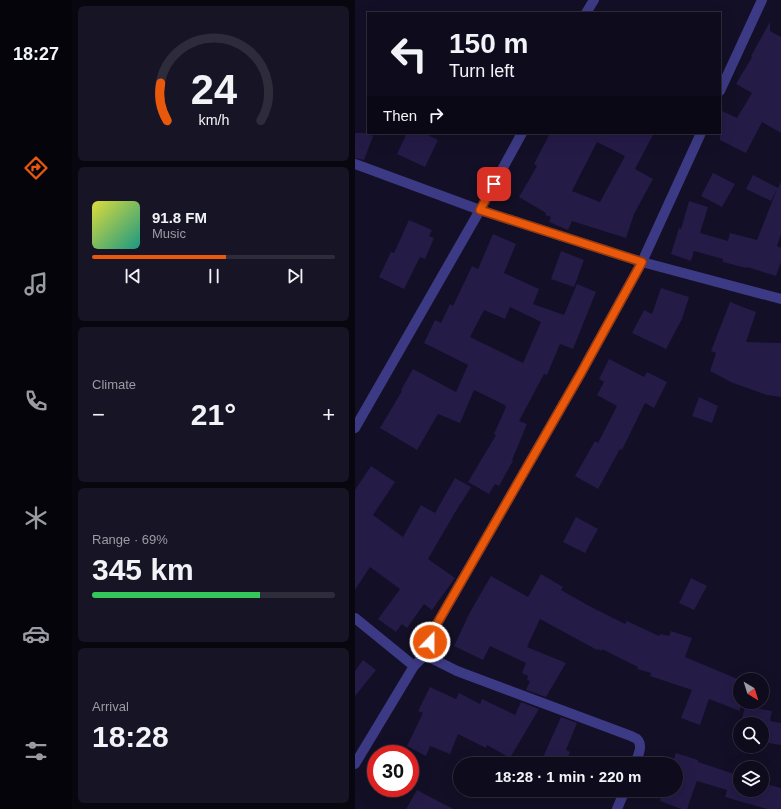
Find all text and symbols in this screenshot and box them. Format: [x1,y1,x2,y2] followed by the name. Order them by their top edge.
[383,28,435,80] icon: left
[449,28,528,59] text: 150 m
[13,44,59,64] text: 18:27
[449,61,514,81] text: Turn left
[190,66,237,113] text: 24
[425,104,447,126] icon: right
[383,107,417,124] text: Then
[198,112,229,128] text: km/h
[22,154,50,182] icon: directions
[477,167,511,201] pin
[483,173,505,195] icon: arrive
[152,209,207,226] text: 91.8 FM
[152,226,186,241] text: Music
[122,265,144,287] icon: previous
[203,265,225,287] icon: pause
[284,265,306,287] icon: next
[22,270,50,298] icon: music
[92,377,136,392] text: Climate
[22,387,50,415] icon: phone
[191,398,236,431] text: 21°
[92,402,105,427] text: −
[322,402,335,427] text: +
[22,504,50,532] icon: climate
[92,532,168,547] text: Range · 69%
[92,553,194,586] text: 345 km
[22,620,50,648] icon: car
[409,621,451,663] position arrow
[733,673,769,709] north arrow
[733,673,769,797] map controls
[92,699,129,714] text: Arrival
[733,717,769,753] button: search
[92,720,169,753] text: 18:28
[22,737,50,765] icon: filters
[367,745,419,797] speed limit sign: 30
[733,761,769,797] button: layers
[495,768,641,785] text: 18:28 · 1 min · 220 m

